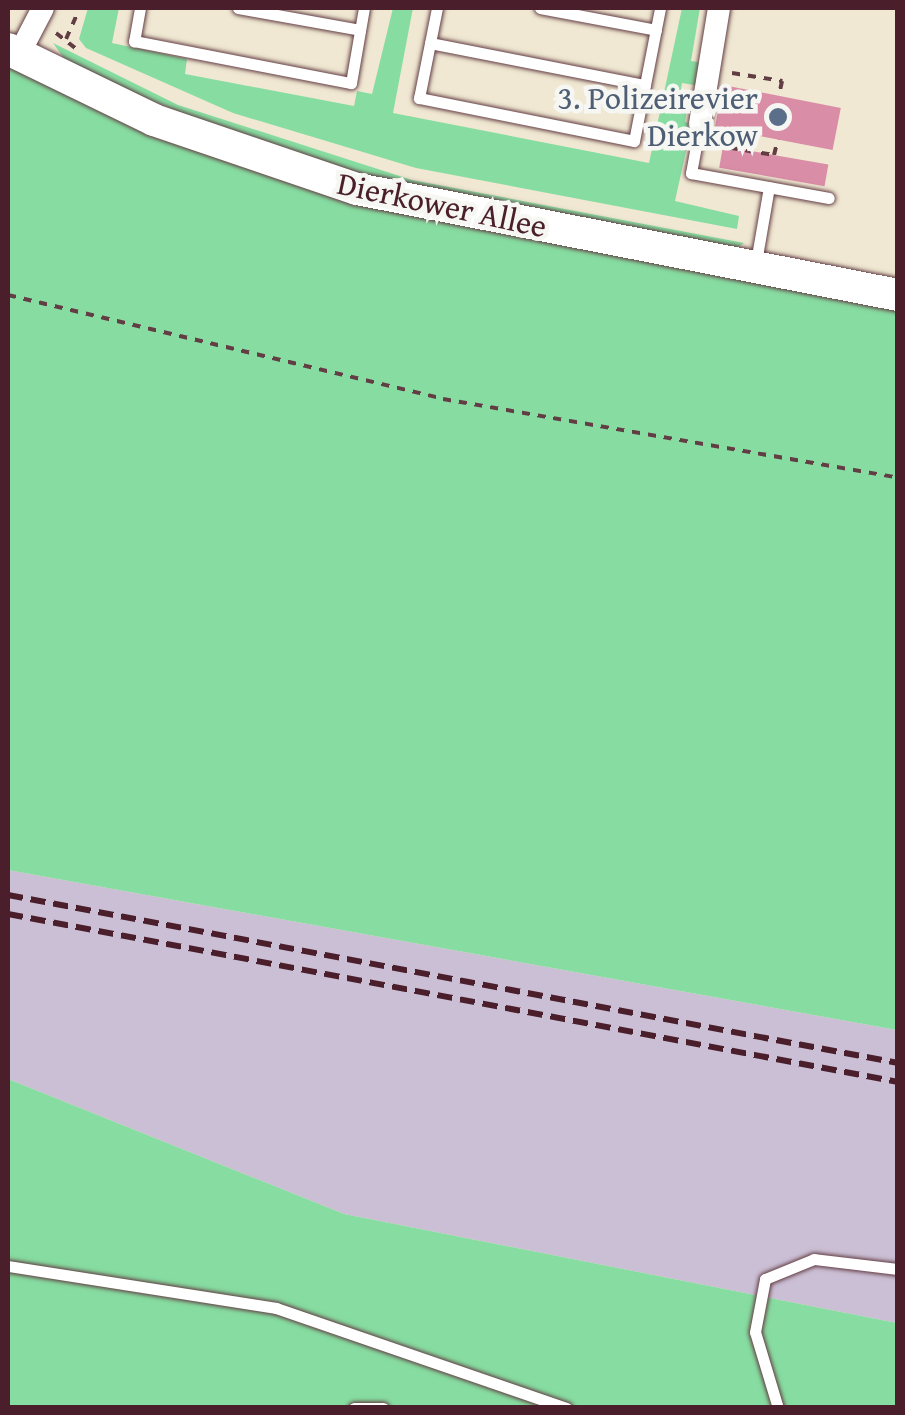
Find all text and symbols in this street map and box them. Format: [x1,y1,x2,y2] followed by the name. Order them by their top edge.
[557,80,758,155] place label: 3. Polizeirevier Dierkow
[767,106,789,128] marker: 3. Polizeirevier Dierkow
[334,164,550,246] street label: Dierkower Allee

